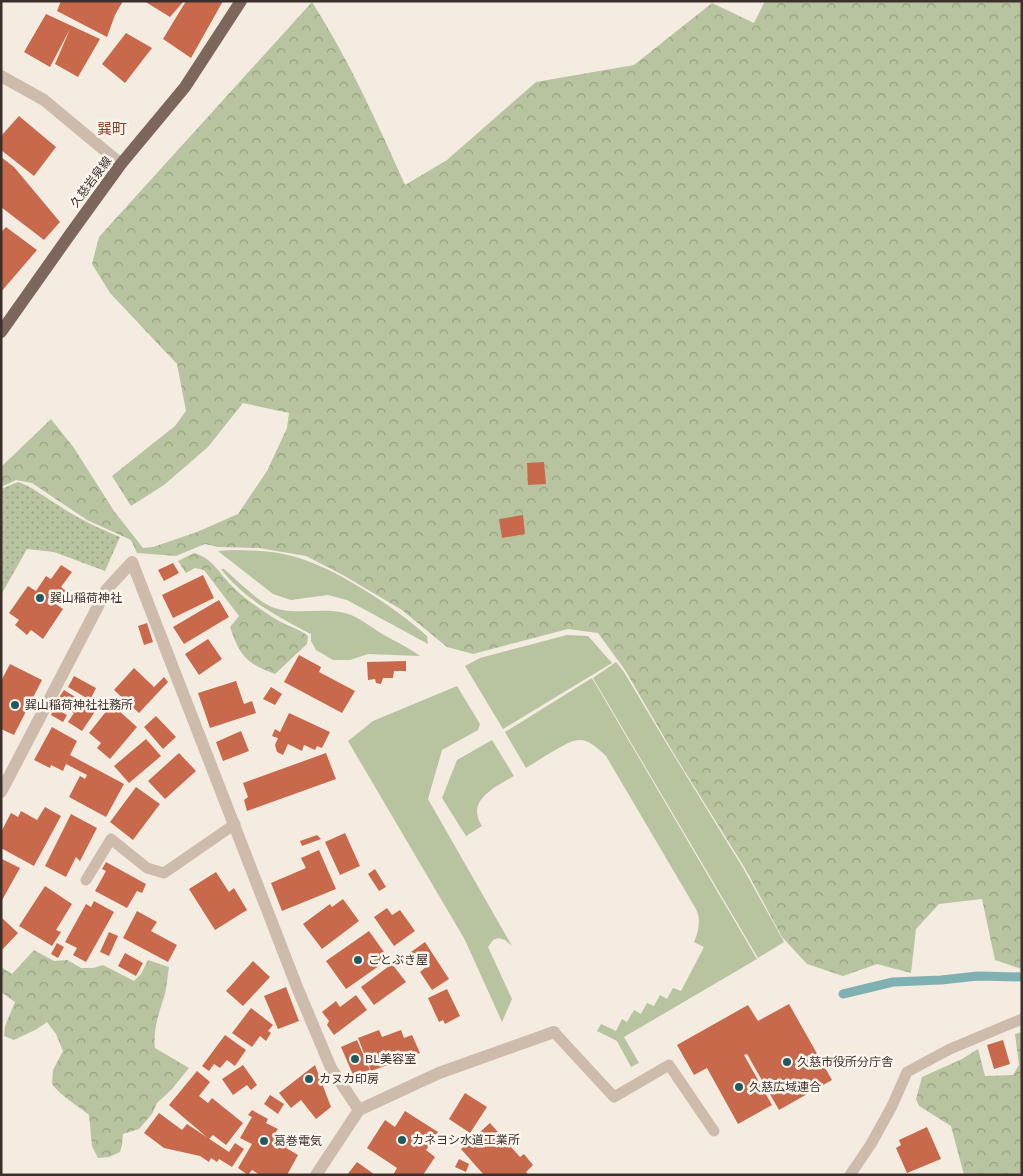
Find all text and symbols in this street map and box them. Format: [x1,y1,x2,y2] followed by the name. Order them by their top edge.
[97,120,127,137] district label: 巽町
[67,154,115,210] street label: 久慈岩泉線
[50,591,122,605] place label: 巽山稲荷神社
[34,592,46,604] marker: 巽山稲荷神社
[25,698,133,712] place label: 巽山稲荷神社社務所
[9,699,21,711] marker: 巽山稲荷神社社務所
[368,953,428,967] place label: ことぶき屋
[352,954,364,966] marker: ことぶき屋
[365,1052,416,1066] place label: BL美容室
[349,1053,361,1065] marker: BL美容室
[797,1055,893,1069] place label: 久慈市役所分庁舎
[781,1056,793,1068] marker: 久慈市役所分庁舎
[319,1072,379,1086] place label: カヌカ印房
[303,1073,315,1085] marker: カヌカ印房
[749,1080,821,1094] place label: 久慈広域連合
[733,1081,745,1093] marker: 久慈広域連合
[412,1133,520,1147] place label: カネヨシ水道工業所
[274,1134,322,1148] place label: 葛巻電気
[396,1134,408,1146] marker: カネヨシ水道工業所
[258,1135,270,1147] marker: 葛巻電気

